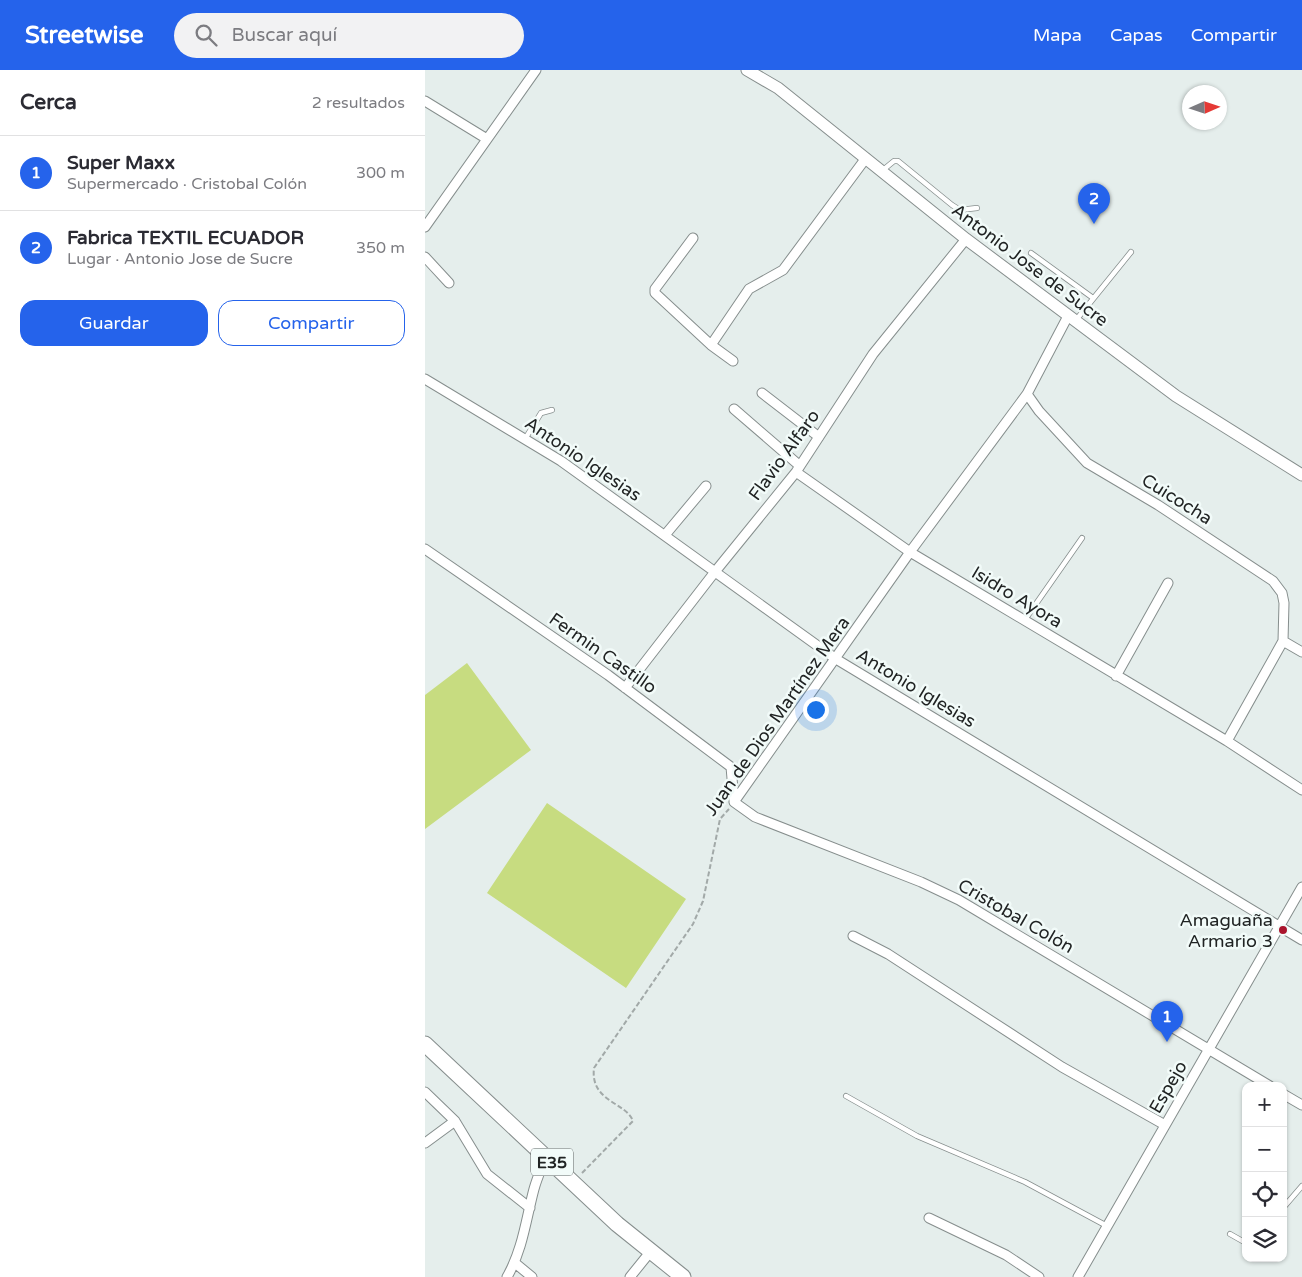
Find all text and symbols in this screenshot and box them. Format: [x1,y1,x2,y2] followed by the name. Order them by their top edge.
[174,13,524,58] search box
[25,21,144,50] text: Streetwise
[192,21,220,49] icon: search
[232,24,337,46] text: Buscar aquí
[1033,24,1082,46] text: Mapa
[1110,24,1163,46] text: Capas
[1191,24,1277,46] text: Compartir
[1182,85,1227,130] north arrow
[20,90,77,115] text: Cerca
[312,93,405,113] text: 2 resultados
[67,152,175,174] text: Super Maxx
[31,163,41,183] text: 1
[356,163,405,183] text: 300 m
[67,174,307,194] text: Supermercado · Cristobal Colón
[1078,183,1110,224] pin: 2
[947,199,1113,331] street label: Antonio Jose de Sucre
[67,227,304,249] text: Fabrica TEXTIL ECUADOR
[31,238,41,258] text: 2
[356,238,405,258] text: 350 m
[67,249,293,269] text: Lugar · Antonio Jose de Sucre
[20,300,208,346] button: Guardar
[218,300,405,346] button: Compartir
[744,405,824,505] street label: Flavio Alfaro
[521,412,645,506] street label: Antonio Iglesias
[1138,469,1216,529] street label: Cuicocha
[968,561,1066,633] street label: Isidro Ayora
[545,608,661,698] street label: Fermin Castillo
[700,612,854,820] street label: Juan de Dios Martínez Mera
[852,644,980,732] street label: Antonio Iglesias
[803,697,829,723] your location
[954,874,1078,958] street label: Cristobal Colón
[1180,909,1273,952] place label: Amaguaña Armario 3
[1277,924,1289,936] marker: Amaguaña Armario 3
[1151,1001,1183,1042] pin: 1
[1144,1057,1192,1117] street label: Espejo
[1242,1082,1287,1262] map controls
[1242,1082,1287,1127] button: +
[1242,1127,1287,1172] button: −
[531,1148,573,1176] road number: E35
[1242,1172,1287,1217] button: locate
[1242,1217,1287,1262] button: layers

